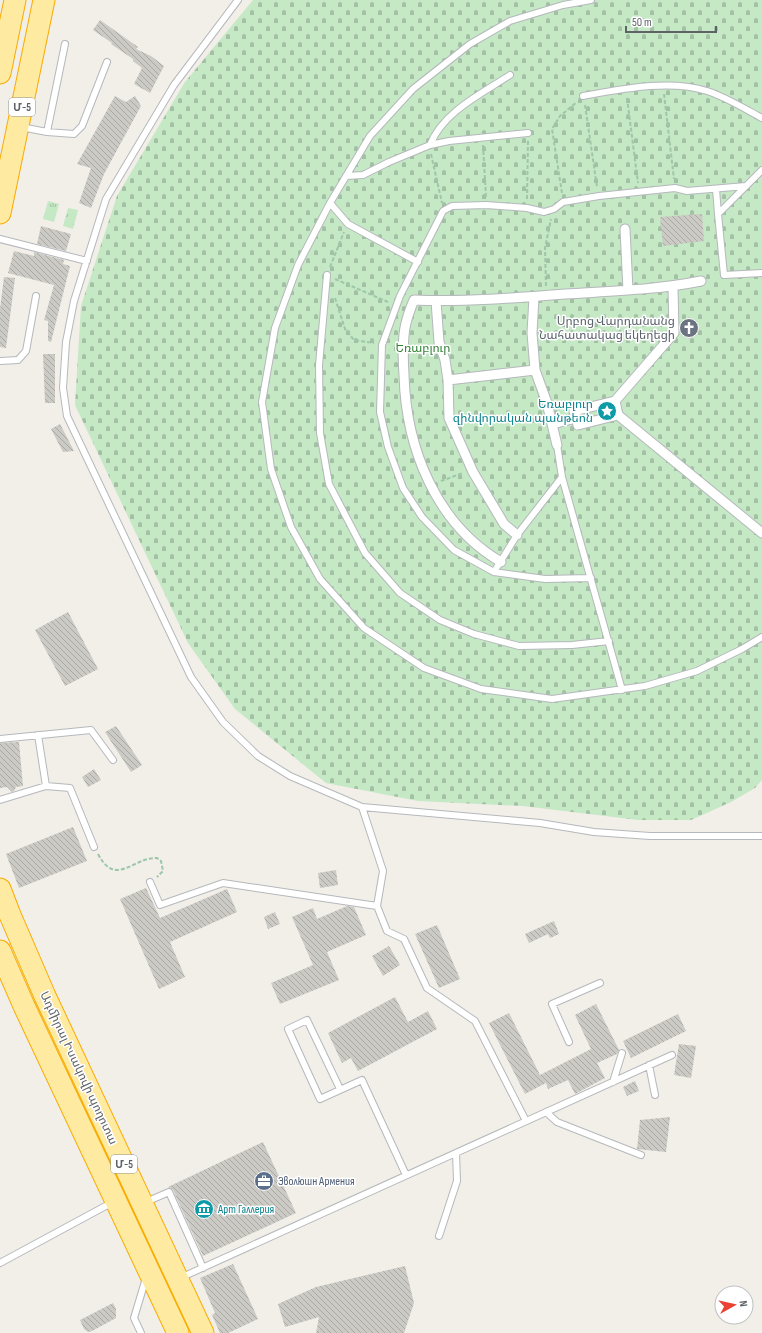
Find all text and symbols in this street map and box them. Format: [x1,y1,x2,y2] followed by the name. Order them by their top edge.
[626,8,716,34] scale bar
[632,15,652,30] text: 50 m
[9,98,35,116] road number: Մ-5
[539,314,675,343] place label: Սրբոց Վարդանանց Նահատակաց եկեղեցի
[678,317,700,339] church icon: Սրբոց Վարդանանց Նահատակաց եկեղեցի
[396,341,450,356] park label: Եռաբլուր
[453,397,593,426] place label: Եռաբլուր զինվորական պանթեոն
[596,400,618,422] place icon: Եռաբլուր զինվորական պանթեոն
[36,989,121,1147] street label: Ադմիրալ Իսակովի պողոտա
[111,1155,137,1173] road number: Մ-5
[253,1170,275,1192] office icon: Эволюшн Армения
[278,1174,355,1189] place label: Эволюшн Армения
[193,1198,215,1220] museum icon: Арт Галлерия
[217,1202,275,1217] place label: Арт Галлерия
[714,1285,754,1325] north arrow
[737,1300,750,1308] text: N

